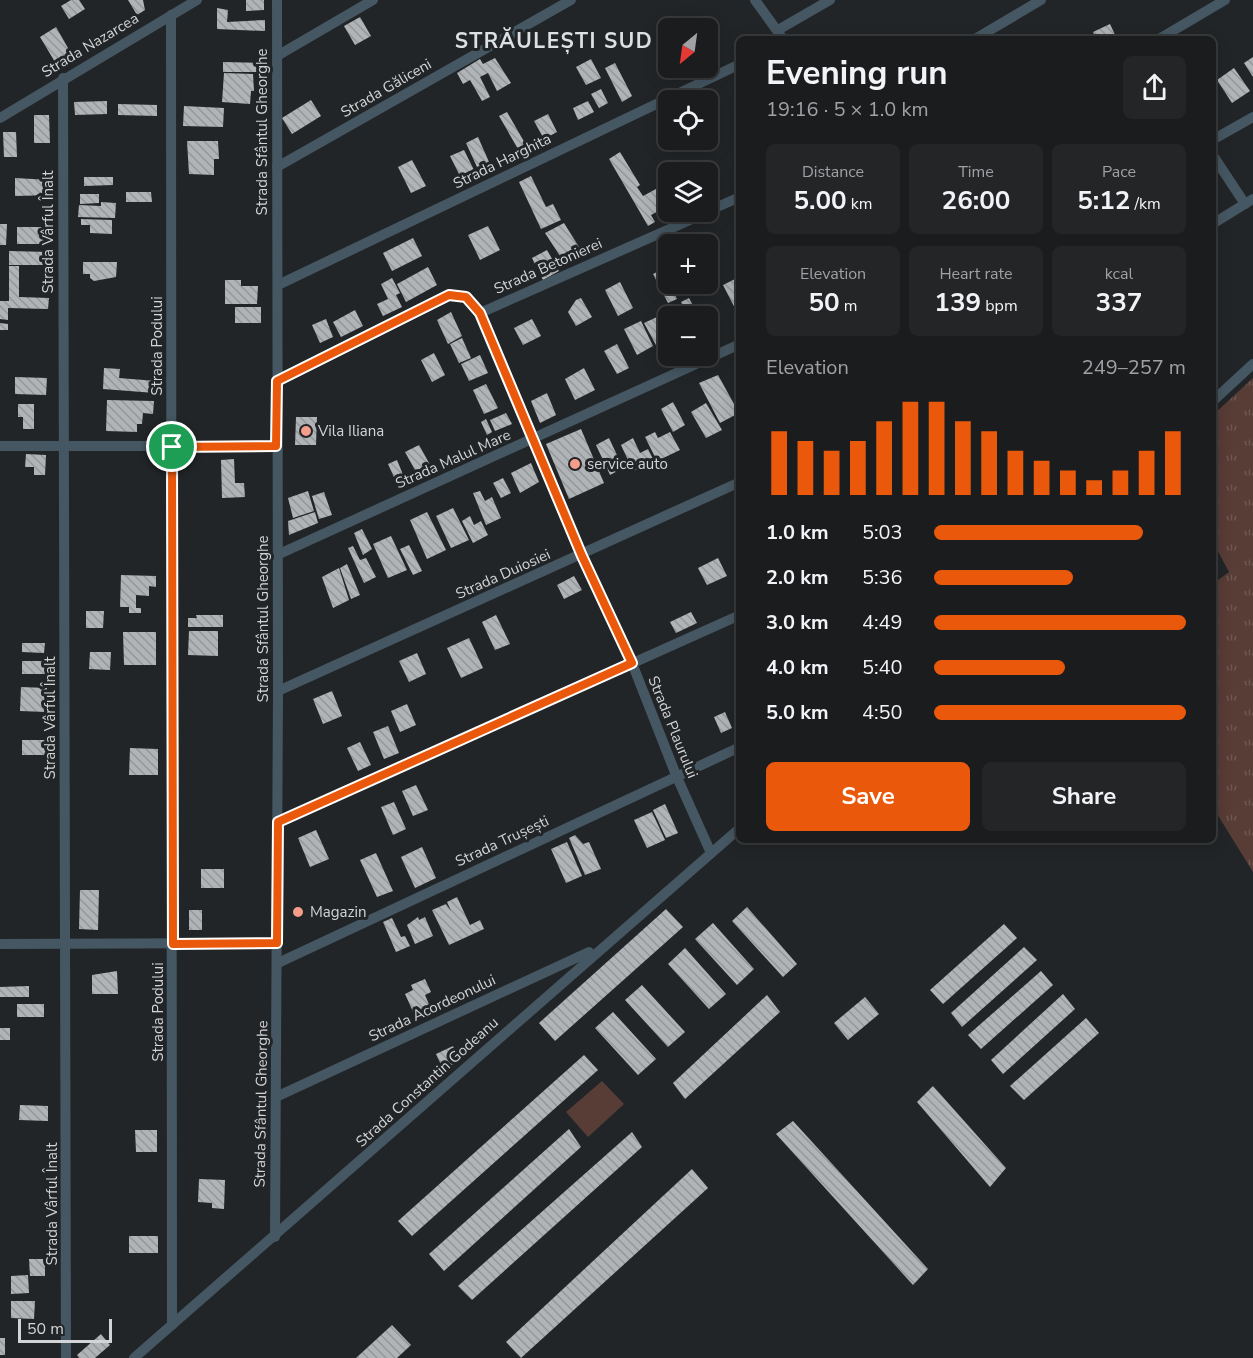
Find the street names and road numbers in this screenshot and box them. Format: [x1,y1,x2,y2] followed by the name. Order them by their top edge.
[38,8,142,82] street label: Strada Nazarcea
[252,48,272,216] street label: Strada Sfântul Gheorghe
[337,54,435,122] street label: Strada Găliceni
[450,129,554,193] street label: Strada Harghita
[38,170,58,294] street label: Strada Vârful Înalt
[491,233,605,299] street label: Strada Betonierei
[147,296,167,396] street label: Strada Podului
[392,425,514,493] street label: Strada Malul Mare
[253,535,273,703] street label: Strada Sfântul Gheorghe
[452,544,554,604] street label: Strada Duiosiei
[40,656,60,780] street label: Strada Vârful Înalt
[643,673,703,781] street label: Strada Plaurului
[452,811,552,871] street label: Strada Trușești
[148,962,168,1062] street label: Strada Podului
[365,970,499,1046] street label: Strada Acordeonului
[351,1013,503,1151] street label: Strada Constantin Godeanu
[250,1020,272,1188] street label: Strada Sfântul Gheorghe
[42,1142,62,1266] street label: Strada Vârful Înalt

